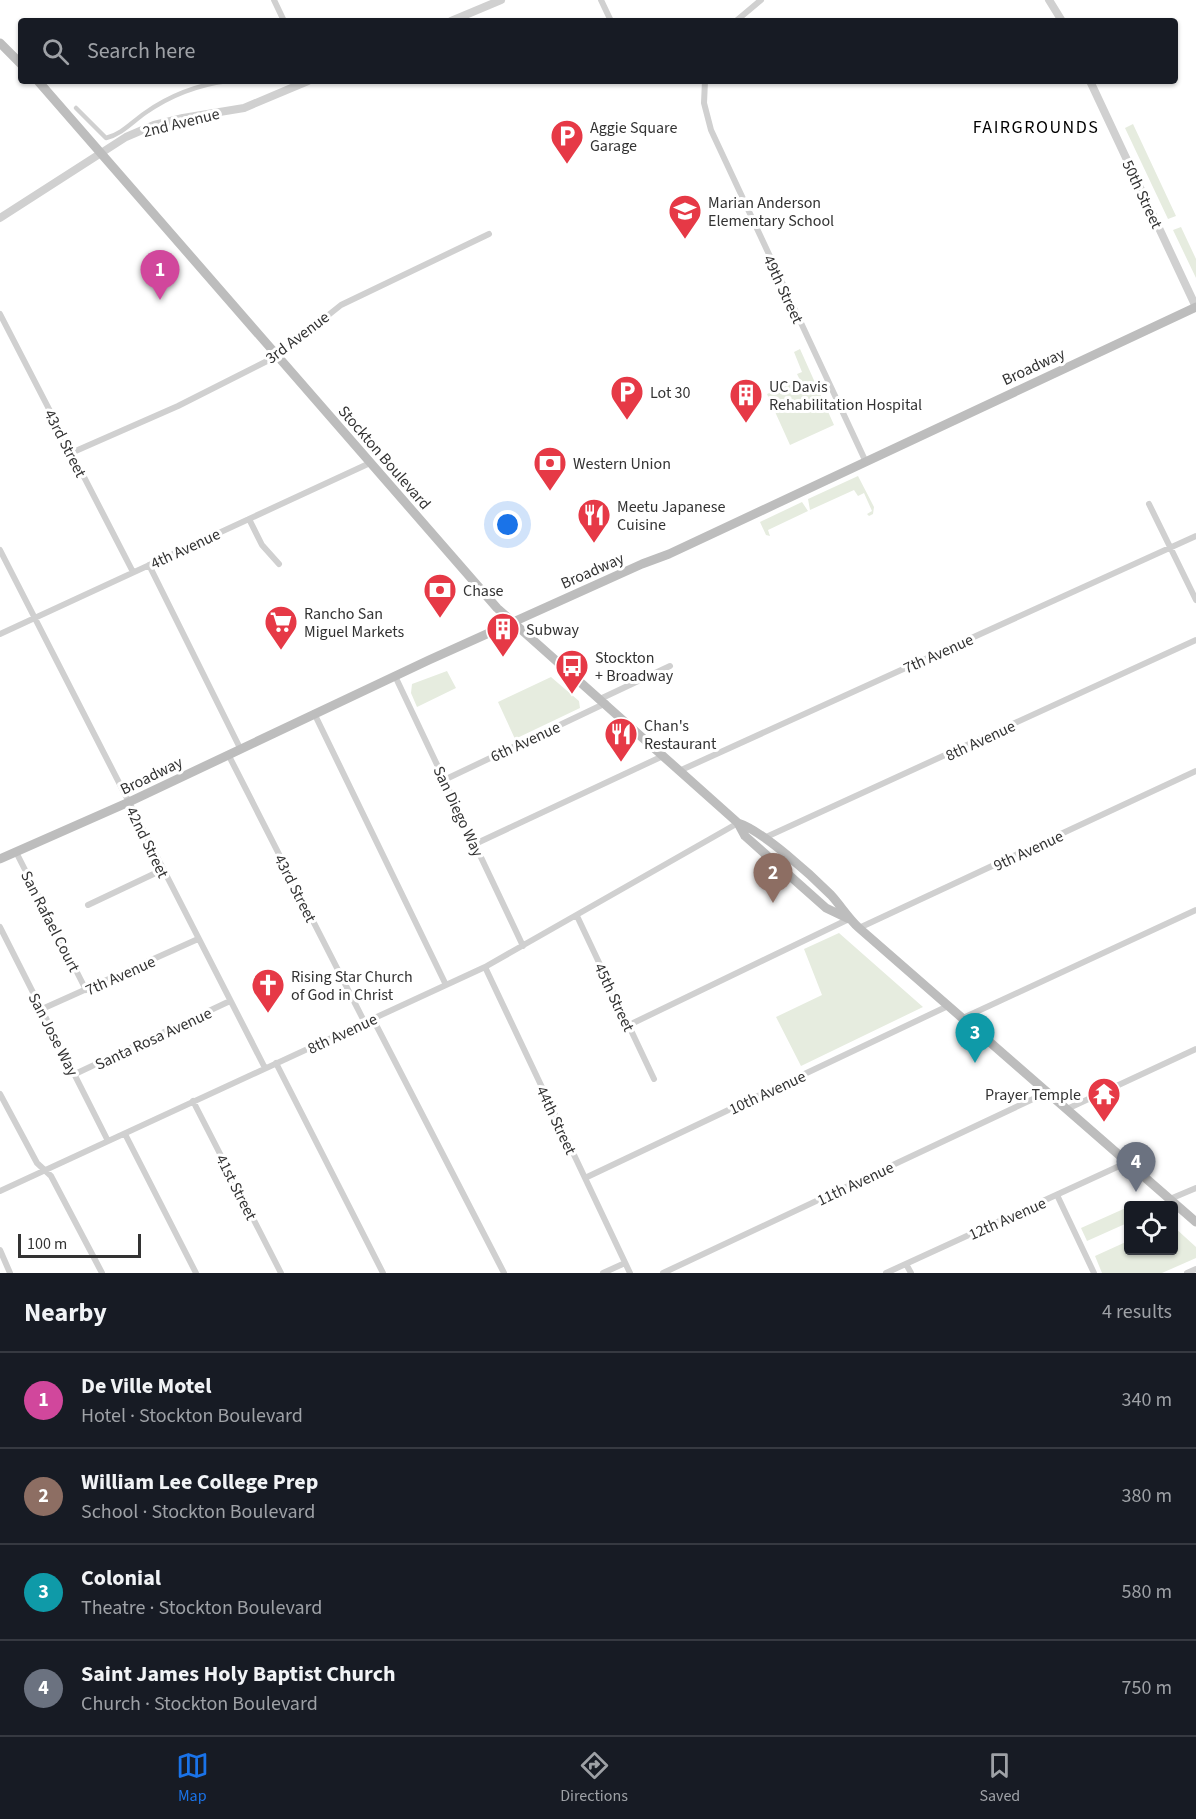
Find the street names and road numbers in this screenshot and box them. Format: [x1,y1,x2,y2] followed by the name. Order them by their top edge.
[141,103,222,143] street label: 2nd Avenue
[1117,157,1168,233] street label: 50th Street
[758,252,809,328] street label: 49th Street
[261,306,334,369] street label: 3rd Avenue
[998,343,1069,391] street label: Broadway
[333,401,436,514] street label: Stockton Boulevard
[39,406,92,482] street label: 43rd Street
[147,523,224,575] street label: 4th Avenue
[557,547,628,595] street label: Broadway
[900,629,977,679] street label: 7th Avenue
[942,715,1019,767] street label: 8th Avenue
[487,716,564,768] street label: 6th Avenue
[116,751,187,800] street label: Broadway
[427,763,489,861] street label: San Diego Way
[120,803,174,882] street label: 42nd Street
[990,825,1067,877] street label: 9th Avenue
[269,851,322,927] street label: 43rd Street
[15,867,85,976] street label: San Rafael Court
[82,951,159,1001] street label: 7th Avenue
[589,960,640,1036] street label: 45th Street
[23,989,84,1080] street label: San Jose Way
[91,1002,215,1076] street label: Santa Rosa Avenue
[304,1008,381,1060] street label: 8th Avenue
[725,1065,810,1120] street label: 10th Avenue
[531,1083,582,1159] street label: 44th Street
[210,1151,262,1225] street label: 41st Street
[813,1156,898,1211] street label: 11th Avenue
[965,1192,1050,1246] street label: 12th Avenue

